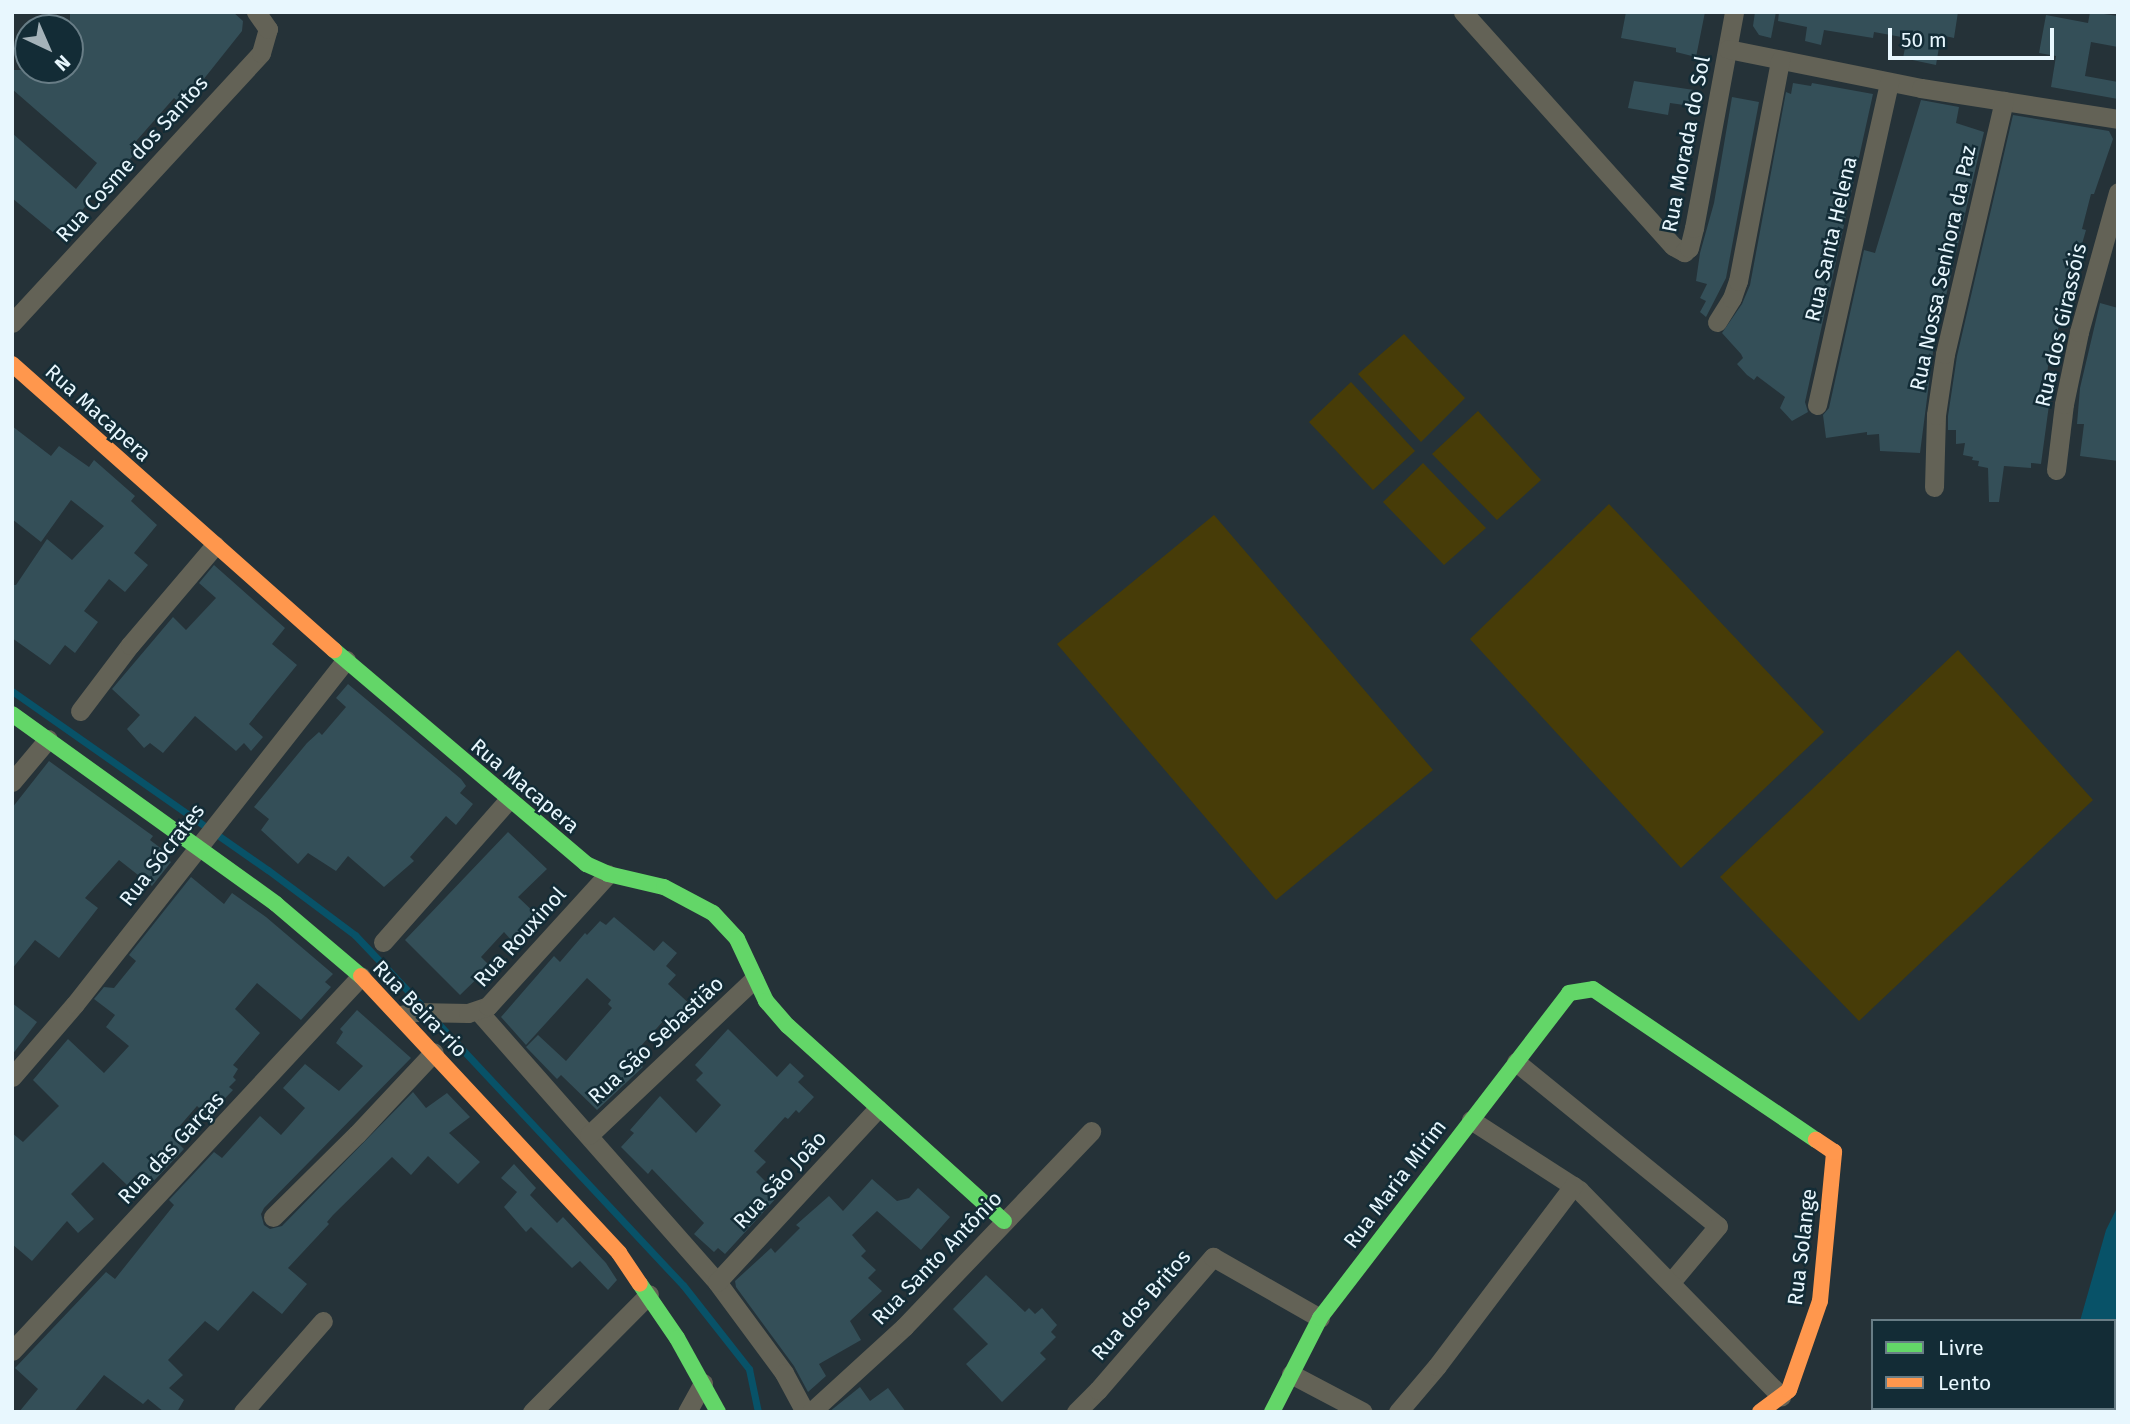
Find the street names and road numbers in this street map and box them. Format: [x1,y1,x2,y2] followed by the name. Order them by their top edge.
[1657,54,1715,234] street label: Rua Morada do Sol
[51,71,213,247] street label: Rua Cosme dos Santos
[1905,143,1981,393] street label: Rua Nossa Senhora da Paz
[1800,154,1862,324] street label: Rua Santa Helena
[2030,241,2092,409] street label: Rua dos Girassóis
[40,359,156,467] street label: Rua Macapera
[466,733,584,839] street label: Rua Macapera
[114,799,210,911] street label: Rua Sócrates
[469,882,571,992] street label: Rua Rouxinol
[367,955,473,1063] street label: Rua Beira-rio
[583,971,729,1109] street label: Rua São Sebastião
[113,1087,229,1209] street label: Rua das Garças
[1338,1115,1452,1253] street label: Rua Maria Mirim
[728,1126,832,1234] street label: Rua São João
[867,1186,1007,1330] street label: Rua Santo Antônio
[1782,1187,1822,1307] street label: Rua Solange
[1086,1245,1196,1365] street label: Rua dos Britos

